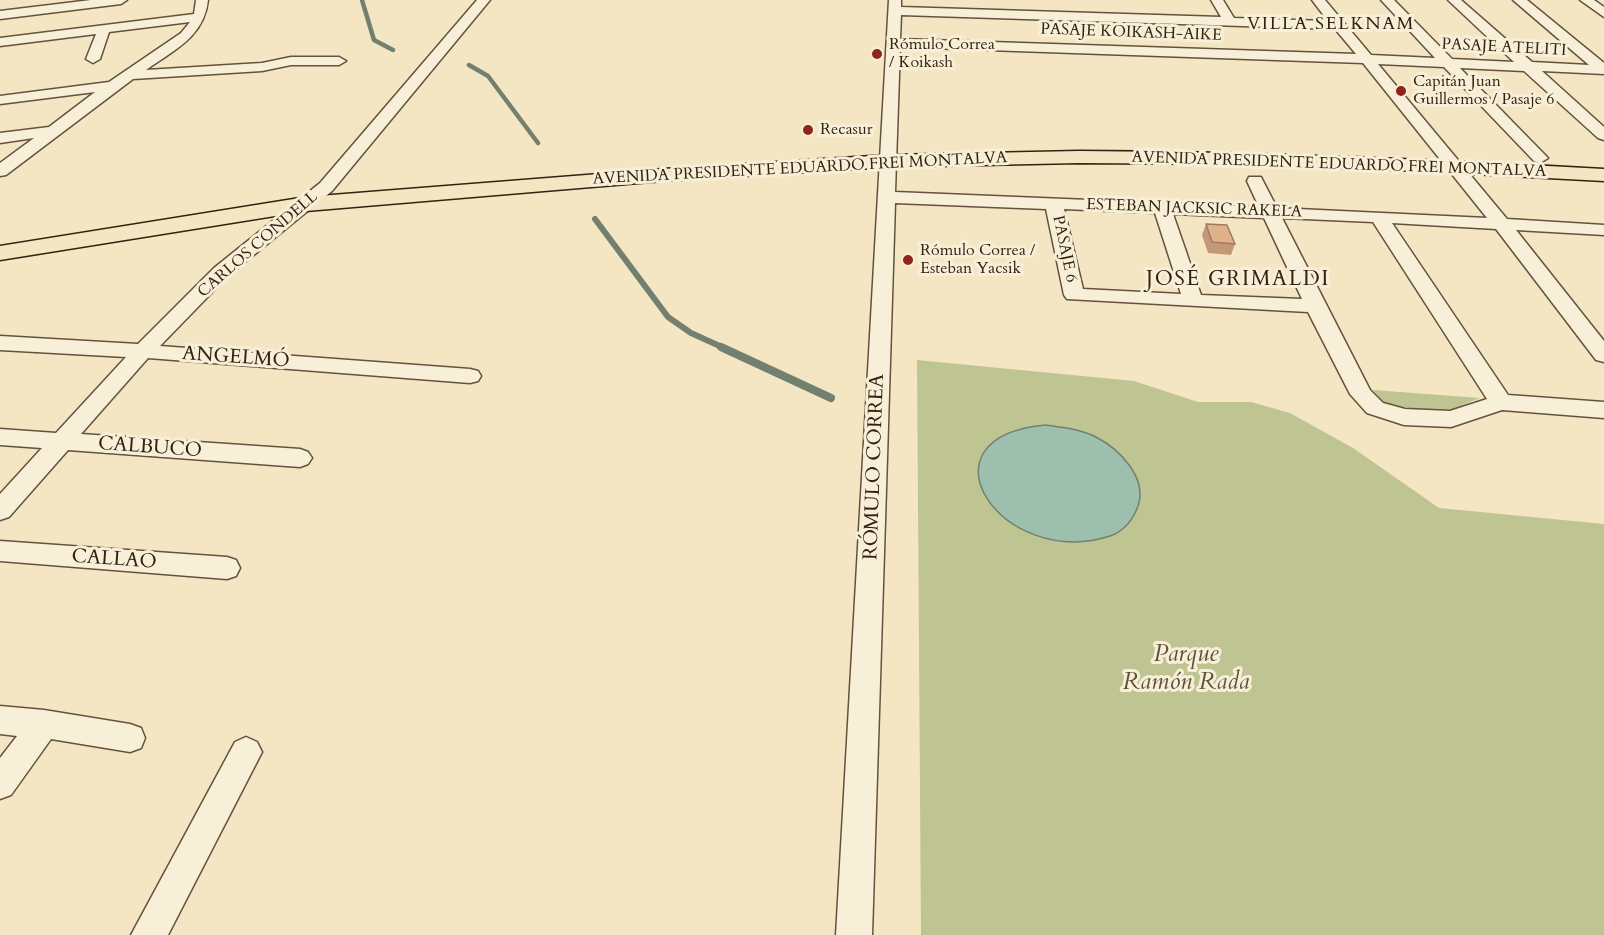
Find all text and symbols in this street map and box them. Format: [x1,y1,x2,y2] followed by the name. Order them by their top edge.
[1247,14,1415,36] district label: VILLA SELKNAM
[1040,20,1222,46] street label: PASAJE KOIKASH-AIKE
[889,35,995,73] place label: Rómulo Correa / Koikash
[1441,35,1567,61] street label: PASAJE ATELITI
[870,47,884,61] marker: Rómulo Correa / Koikash
[1413,72,1554,110] place label: Capitán Juan Guillermos / Pasaje 6
[1394,84,1408,98] marker: Capitán Juan Guillermos / Pasaje 6
[820,120,873,140] place label: Recasur
[801,123,815,137] marker: Recasur
[1131,148,1547,182] street label: AVENIDA PRESIDENTE EDUARDO FREI MONTALVA
[592,149,1008,189] street label: AVENIDA PRESIDENTE EDUARDO FREI MONTALVA
[194,188,322,302] street label: CARLOS CONDELL
[1086,196,1302,222] street label: ESTEBAN JACKSIC RAKELA
[1048,214,1080,284] street label: PASAJE 6
[920,241,1035,279] place label: Rómulo Correa / Esteban Yacsik
[901,253,915,267] marker: Rómulo Correa / Esteban Yacsik
[1146,267,1330,293] district label: JOSÉ GRIMALDI
[181,342,289,374] street label: ANGELMÓ
[860,374,890,560] street label: RÓMULO CORREA
[97,432,203,464] street label: CALBUCO
[71,545,157,575] street label: CALLAO
[1123,641,1249,697] park label: Parque Ramón Rada

